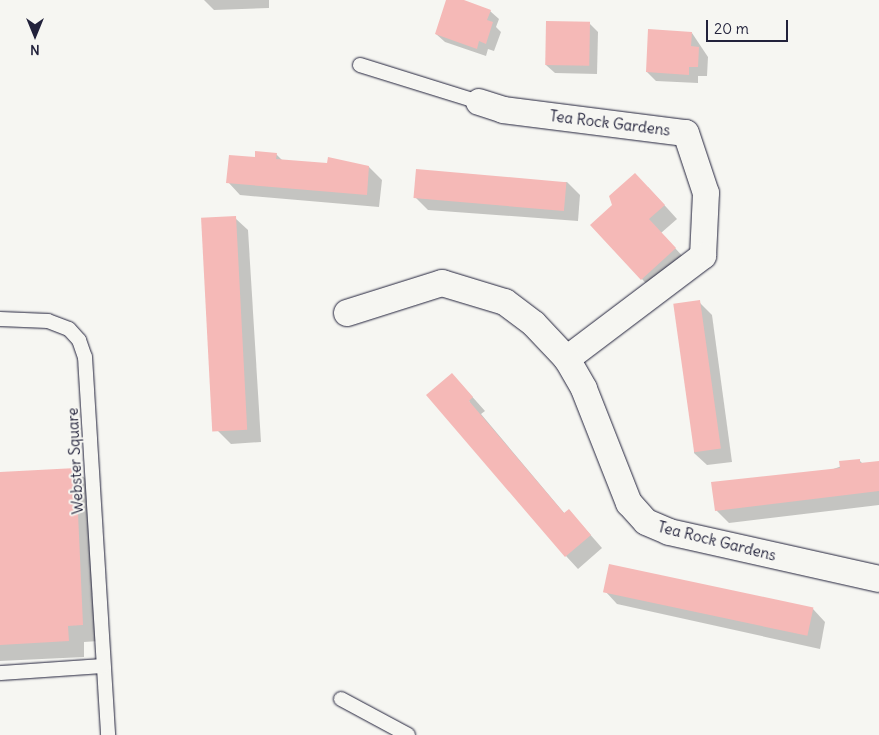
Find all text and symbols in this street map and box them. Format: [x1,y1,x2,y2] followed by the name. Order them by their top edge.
[10,10,60,60] north arrow
[709,10,792,42] scale bar
[714,19,749,38] text: 20 m
[30,41,40,59] text: N
[549,107,671,139] street label: Tea Rock Gardens
[63,407,87,515] street label: Webster Square
[656,518,778,564] street label: Tea Rock Gardens

